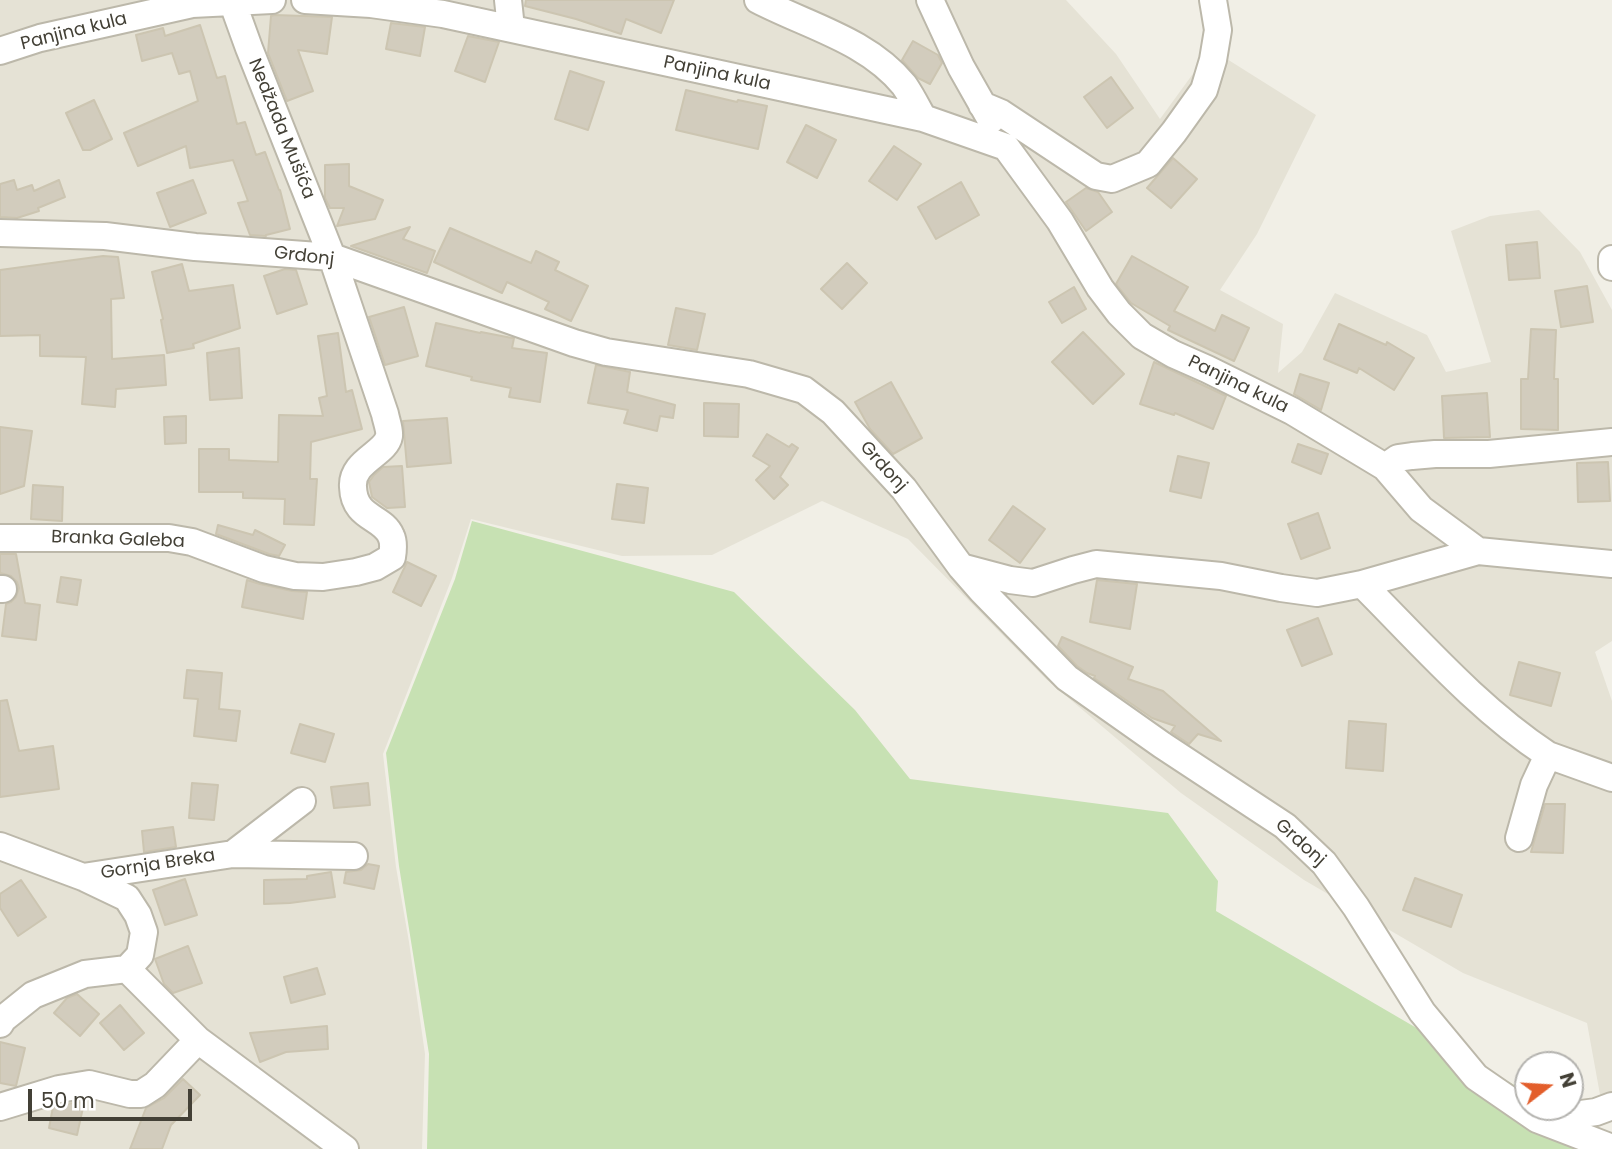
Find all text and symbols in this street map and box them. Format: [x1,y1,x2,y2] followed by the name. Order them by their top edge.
[19,8,129,56] street label: Panjina kula
[662,52,772,96] street label: Panjina kula
[243,56,319,202] street label: Nedžada Mušića
[273,243,335,271] street label: Grdonj
[1184,351,1292,419] street label: Panjina kula
[855,437,911,497] street label: Grdonj
[51,527,185,553] street label: Branka Galeba
[1270,815,1330,871] street label: Grdonj
[99,845,217,885] street label: Gornja Breka
[1514,1051,1584,1121] north arrow
[1553,1070,1583,1091] text: N
[32,1076,196,1120] scale bar
[41,1086,95,1115] text: 50 m

